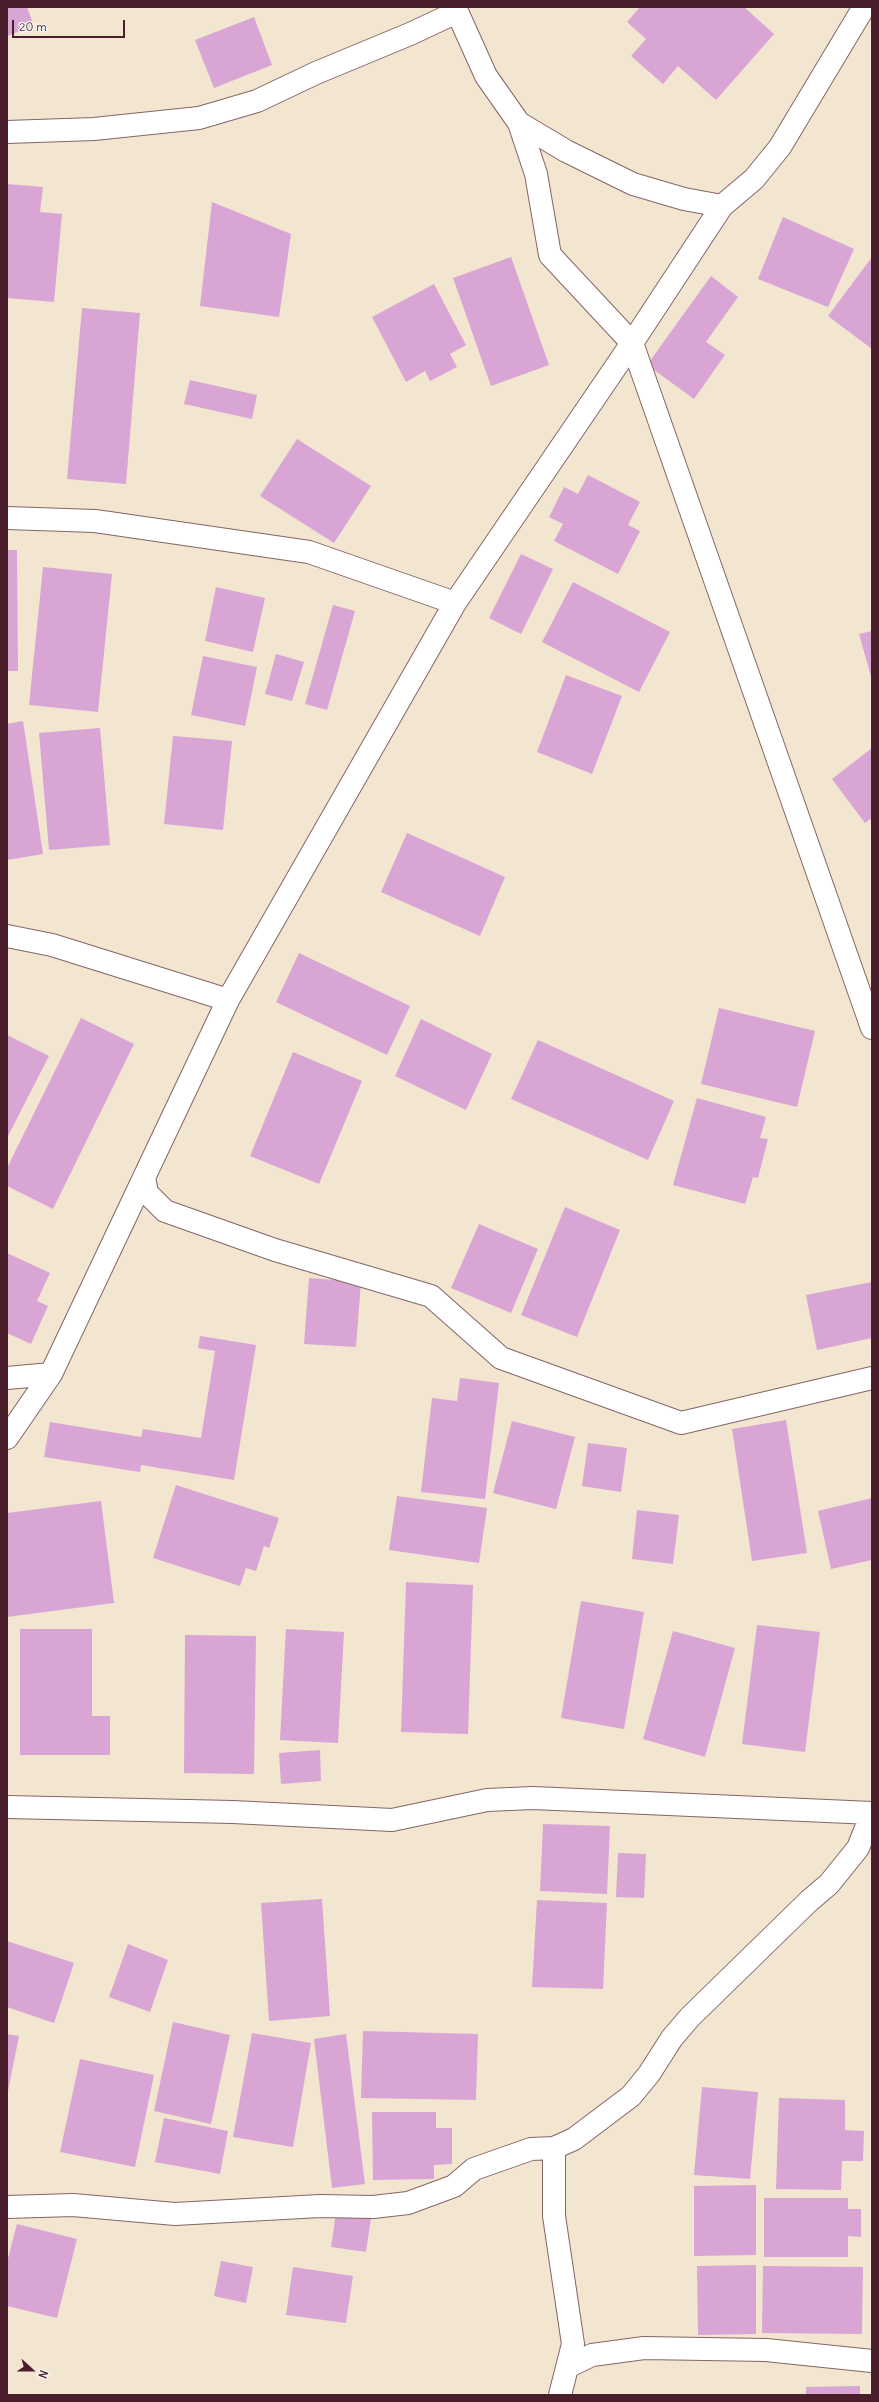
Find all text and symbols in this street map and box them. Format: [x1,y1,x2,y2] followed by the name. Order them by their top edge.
[14,12,127,38] scale bar
[19,19,47,34] text: 20 m
[12,2350,52,2390] north arrow
[35,2368,51,2380] text: N

